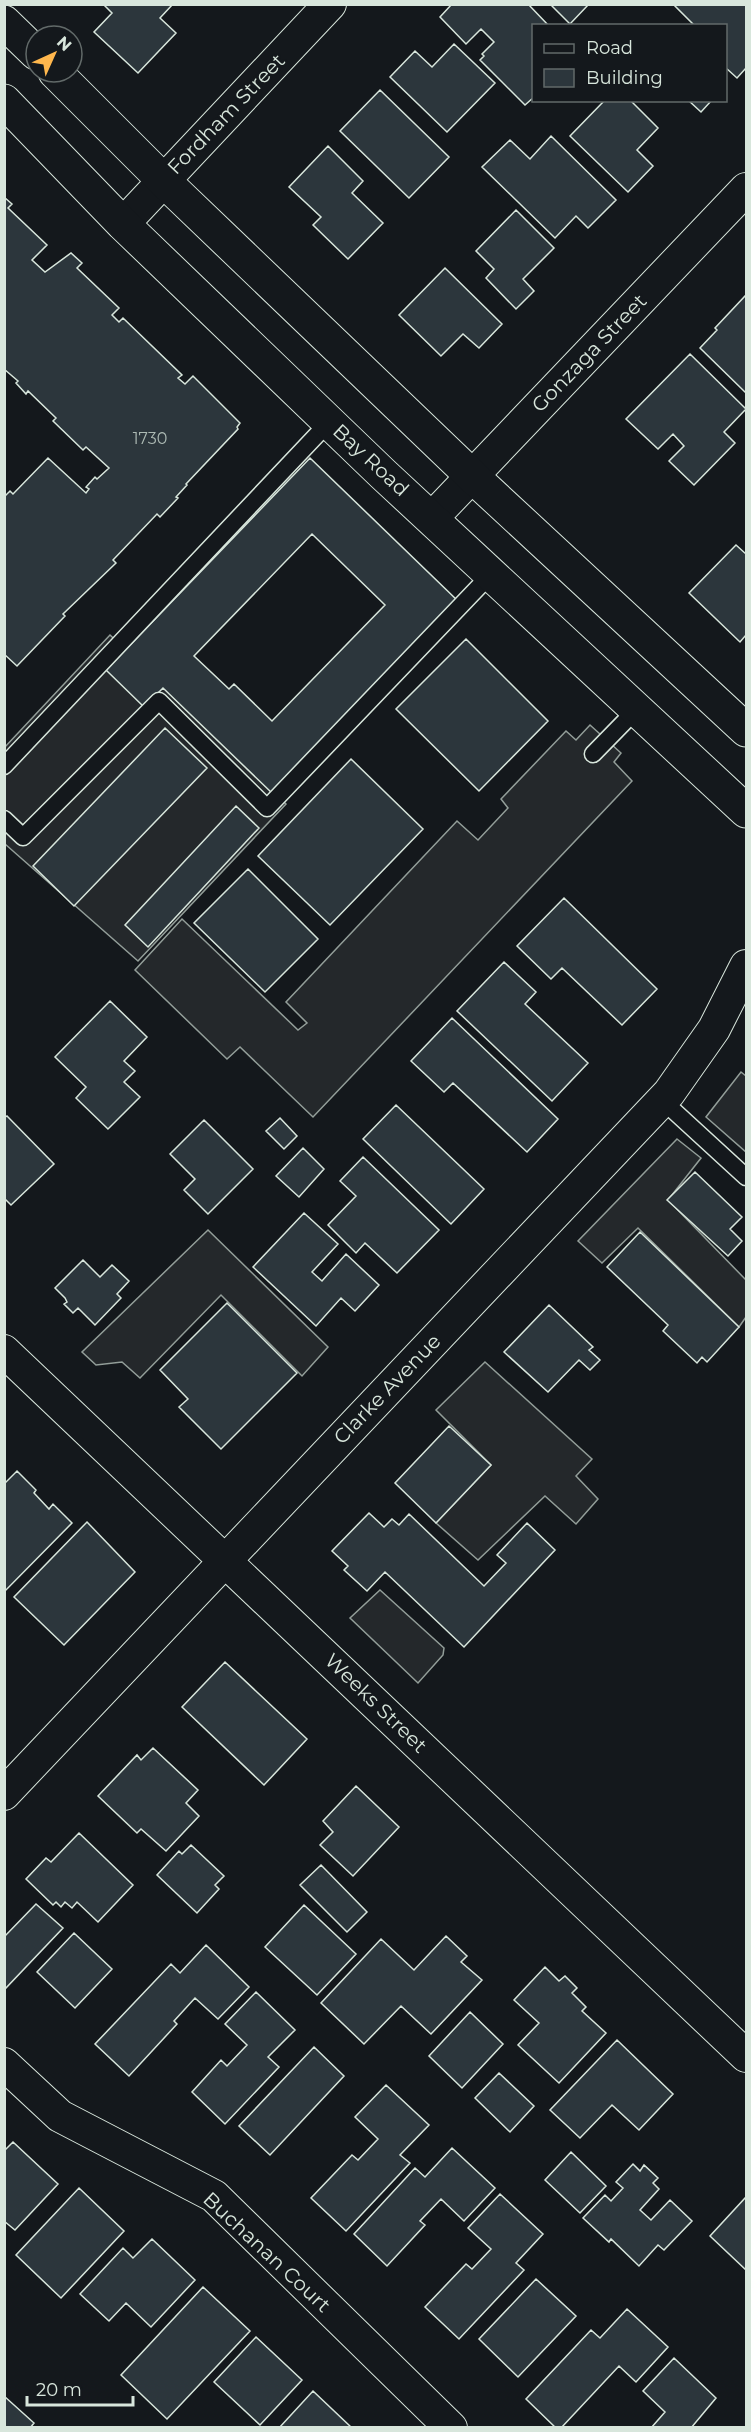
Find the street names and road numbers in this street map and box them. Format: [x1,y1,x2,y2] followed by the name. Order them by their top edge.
[162,49,290,179] street label: Fordham Street
[527,289,651,417] street label: Gonzaga Street
[328,419,414,501] street label: Bay Road
[329,1329,445,1449] street label: Clarke Avenue
[320,1648,432,1758] street label: Weeks Street
[198,2187,336,2317] street label: Buchanan Court

